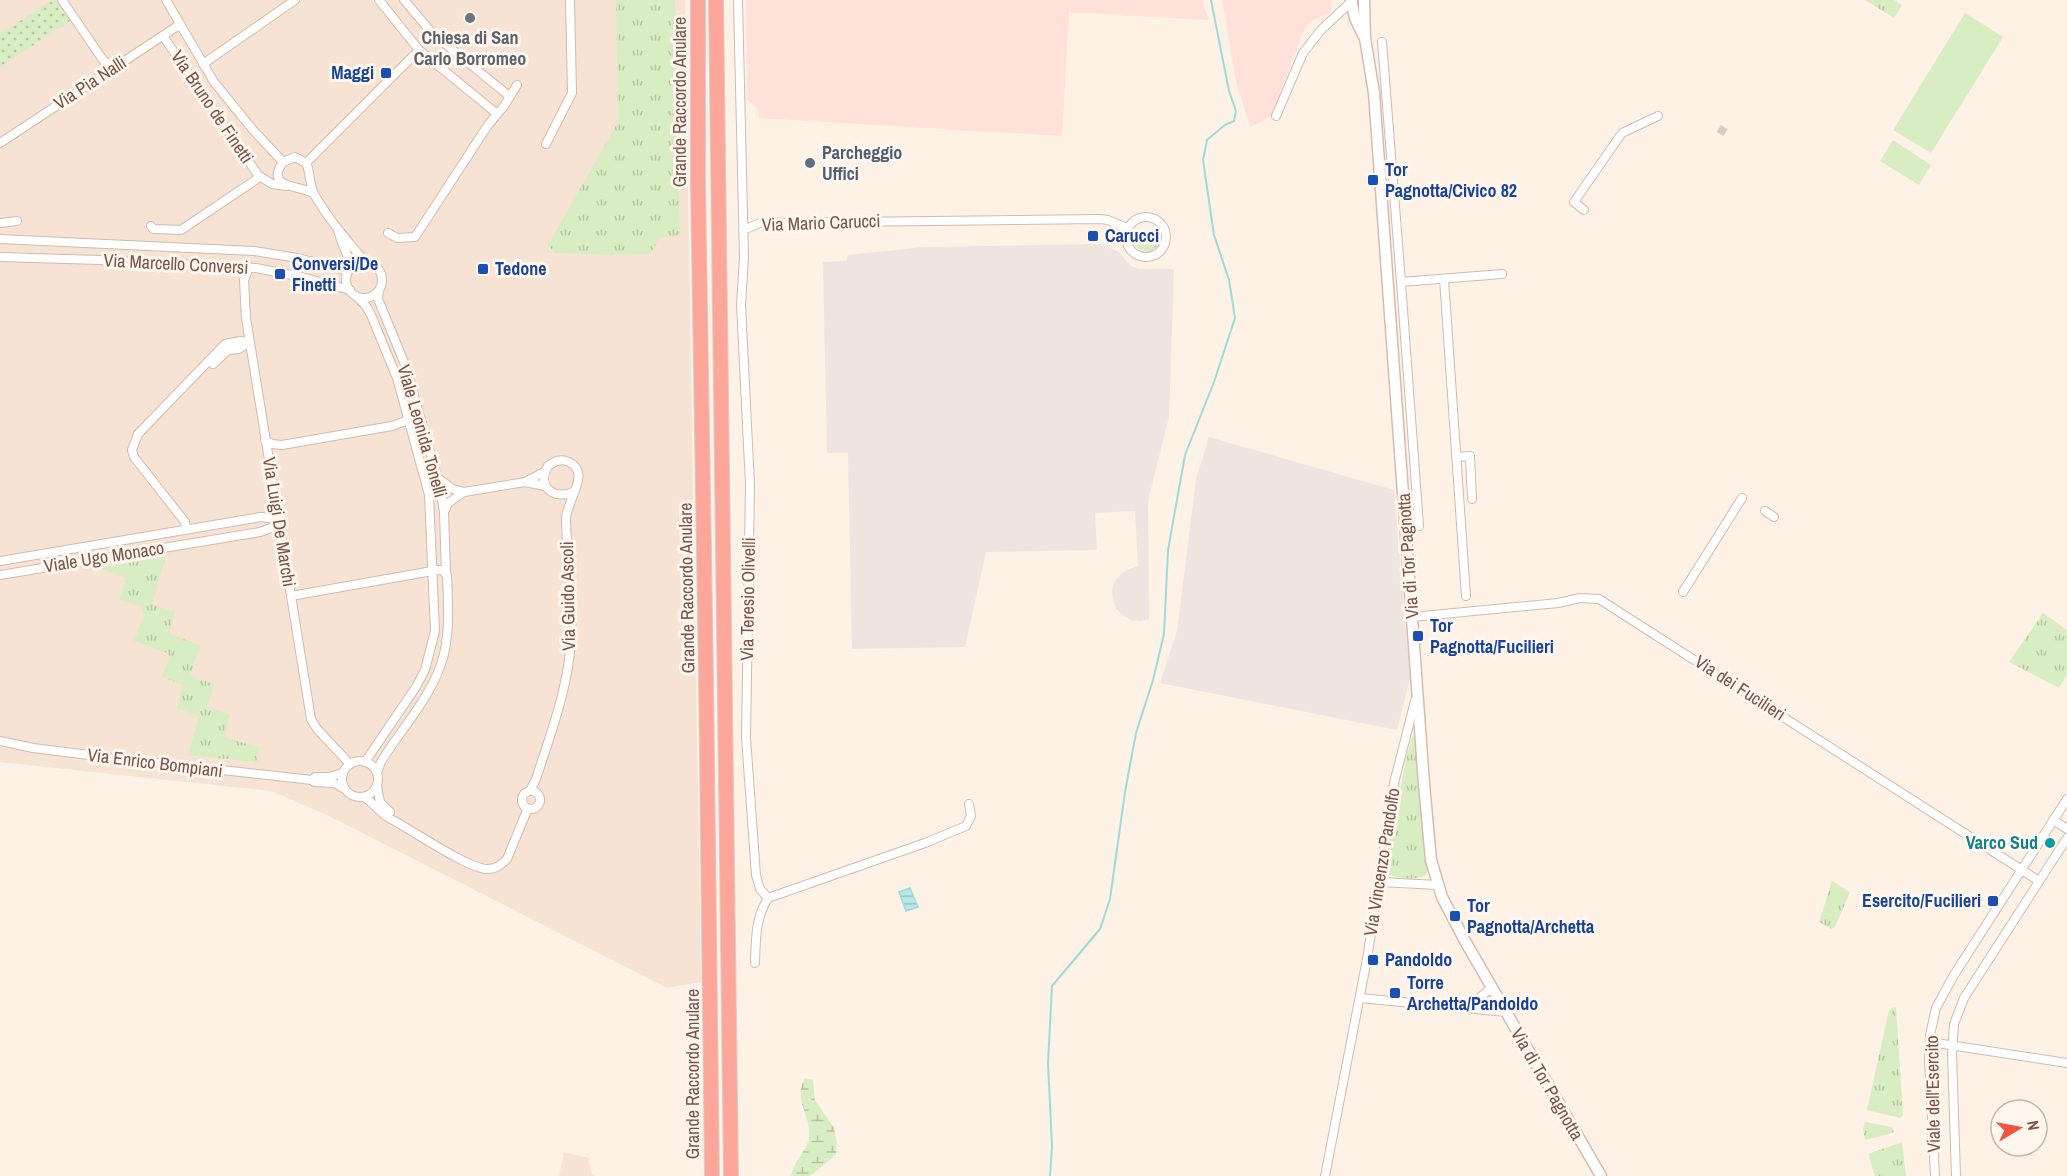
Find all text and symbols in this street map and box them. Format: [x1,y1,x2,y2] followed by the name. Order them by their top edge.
[463,11,477,25] marker: Chiesa di San Carlo Borromeo
[667,17,692,187] street label: Grande Raccordo Anulare
[414,25,526,71] place label: Chiesa di San Carlo Borromeo
[165,45,260,168] street label: Via Bruno de Finetti
[49,50,131,115] street label: Via Pia Nalli
[331,60,374,85] place label: Maggi
[379,66,393,80] marker: Maggi
[822,140,902,186] place label: Parcheggio Uffici
[803,156,817,170] marker: Parcheggio Uffici
[1385,157,1517,203] place label: Tor Pagnotta/Civico 82
[1366,173,1380,187] marker: Tor Pagnotta/Civico 82
[761,208,881,237] street label: Via Mario Carucci
[1105,223,1159,248] place label: Carucci
[1086,229,1100,243] marker: Carucci
[103,247,249,280] street label: Via Marcello Conversi
[292,251,378,297] place label: Conversi/De Finetti
[495,256,546,281] place label: Tedone
[476,262,490,276] marker: Tedone
[273,267,287,281] marker: Conversi/De Finetti
[392,361,453,500] street label: Viale Leonida Tonelli
[257,455,302,589] street label: Via Luigi De Marchi
[1391,492,1424,620] street label: Via di Tor Pagnotta
[673,502,700,674] street label: Grande Raccordo Anulare
[42,535,166,578] street label: Viale Ugo Monaco
[734,537,761,661] street label: Via Teresio Olivelli
[554,541,581,651] street label: Via Guido Ascoli
[1430,613,1554,659] place label: Tor Pagnotta/Fucilieri
[1411,629,1425,643] marker: Tor Pagnotta/Fucilieri
[1690,649,1791,726] street label: Via dei Fucilieri
[86,742,224,783] street label: Via Enrico Bompiani
[1357,786,1406,938] street label: Via Vincenzo Pandolfo
[1966,830,2038,855] place label: Varco Sud
[2043,836,2057,850] marker: Varco Sud
[1862,888,1981,913] place label: Esercito/Fucilieri
[1467,893,1595,939] place label: Tor Pagnotta/Archetta
[1986,894,2000,908] marker: Esercito/Fucilieri
[1448,909,1462,923] marker: Tor Pagnotta/Archetta
[1385,947,1452,972] place label: Pandoldo
[1366,953,1380,967] marker: Pandoldo
[1407,970,1538,1016] place label: Torre Archetta/Pandoldo
[1388,986,1402,1000] marker: Torre Archetta/Pandoldo
[680,989,705,1159] street label: Grande Raccordo Anulare
[1505,1023,1590,1145] street label: Via di Tor Pagnotta
[1919,1035,1946,1153] street label: Viale dell'Esercito
[1989,1098,2049,1158] north arrow
[2022,1119,2045,1132] text: N

